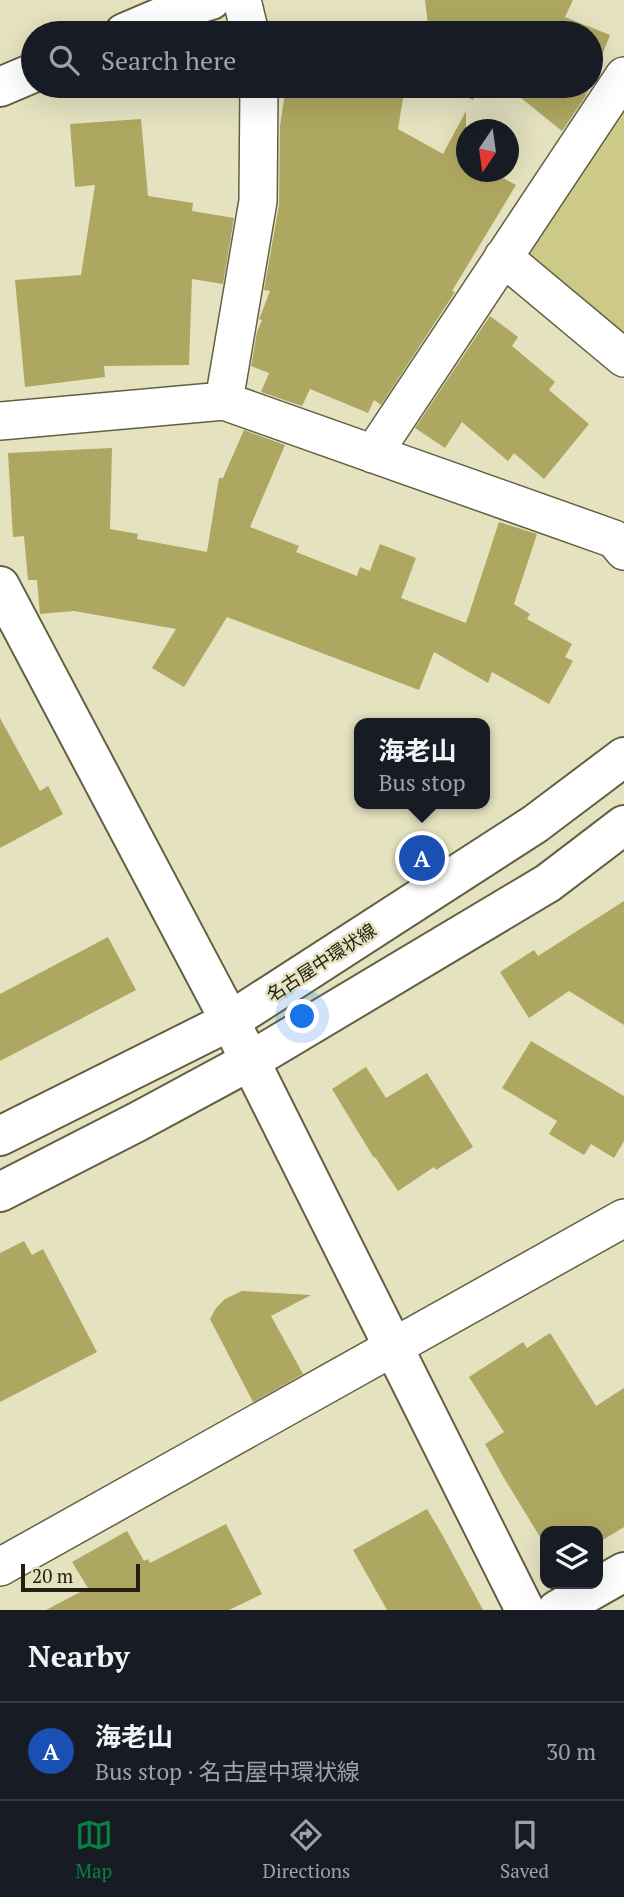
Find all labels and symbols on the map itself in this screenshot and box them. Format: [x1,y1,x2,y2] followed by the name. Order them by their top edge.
[456,119,519,182] north arrow
[399,832,445,884] pin: A
[262,918,380,1006] street label: 名古屋中環状線
[285,999,319,1033] your location
[21,1561,140,1593] scale bar

